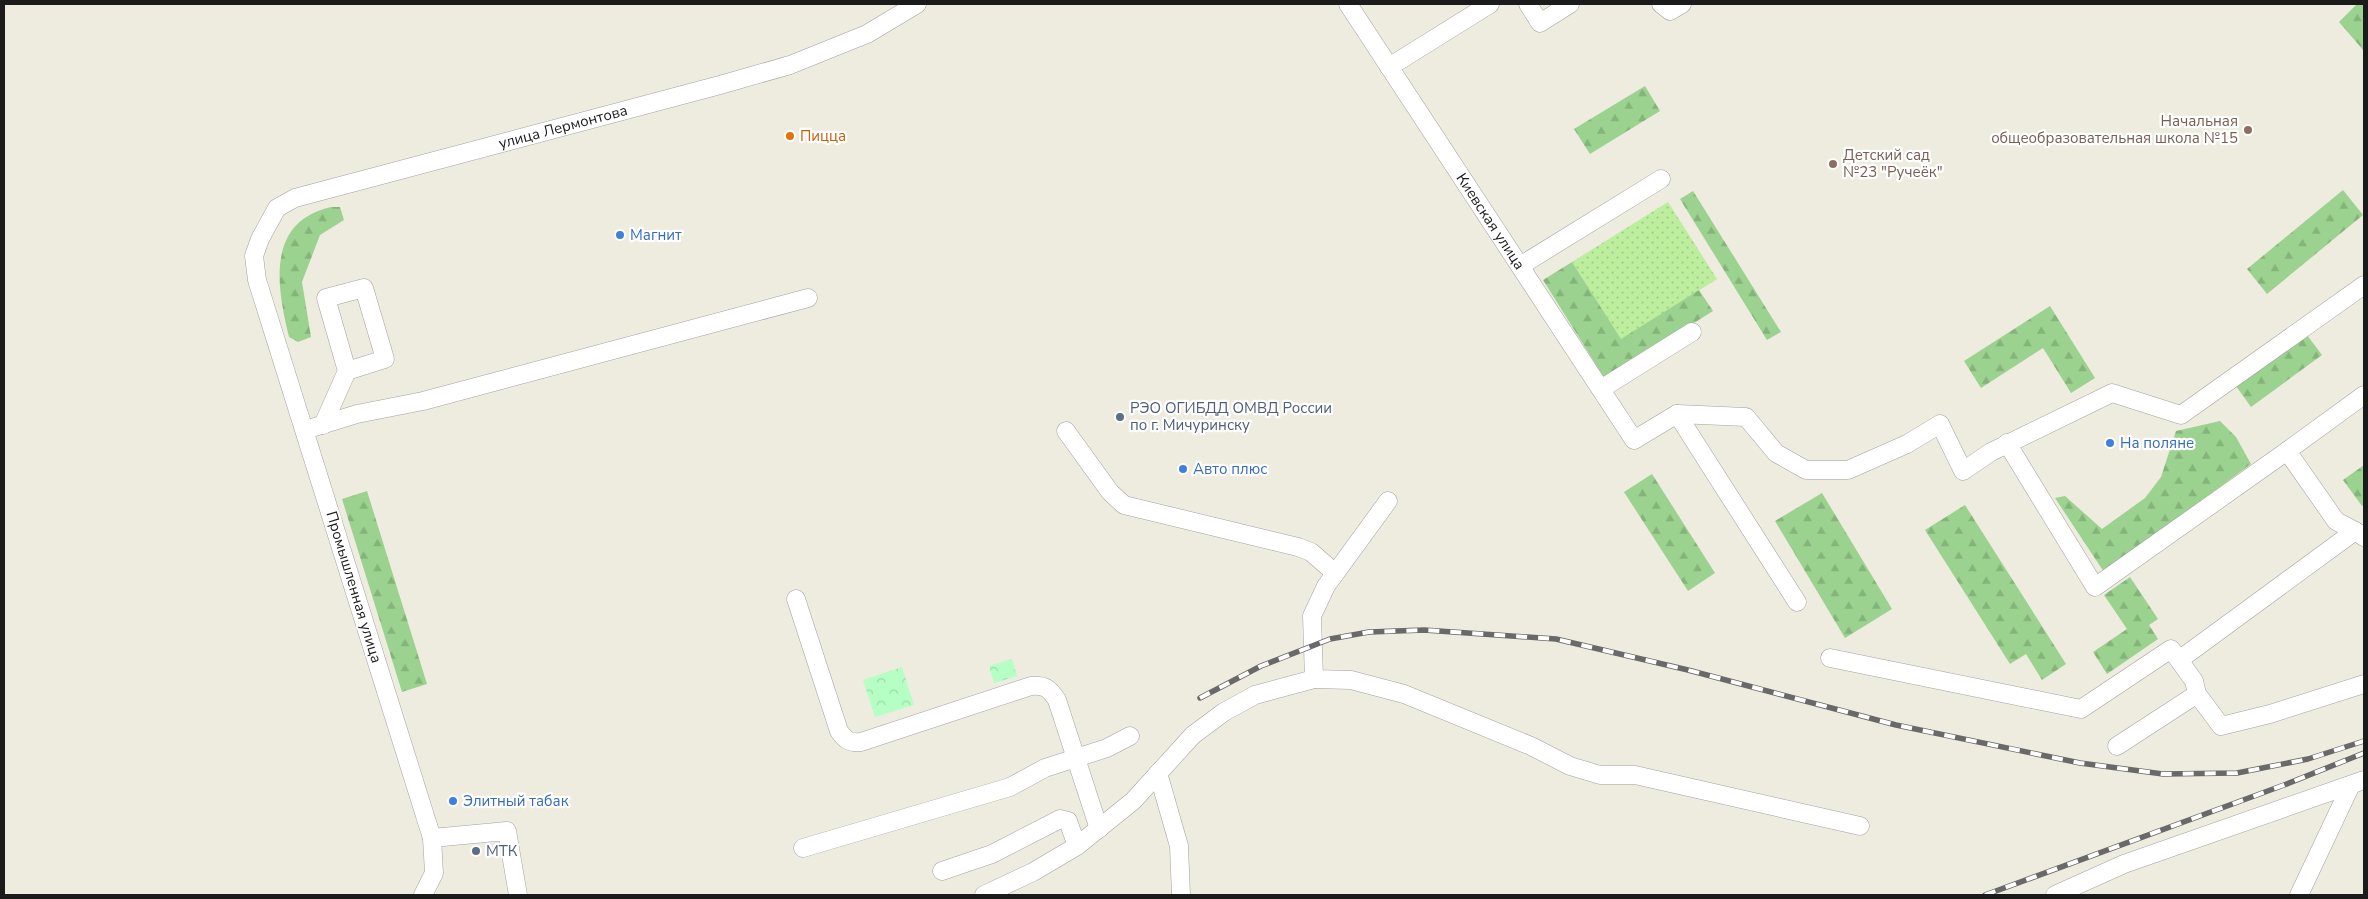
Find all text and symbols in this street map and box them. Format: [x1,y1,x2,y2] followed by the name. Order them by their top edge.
[496,100,630,153] street label: улица Лермонтова
[1991,111,2238,148] place label: Начальная общеобразовательная школа №15
[2242,124,2254,136] marker: Начальная общеобразовательная школа №15
[800,126,846,146] place label: Пицца
[784,130,796,142] marker: Пицца
[1843,145,1943,182] place label: Детский сад №23 "Ручеёк"
[1827,158,1839,170] marker: Детский сад №23 "Ручеёк"
[1452,169,1530,274] street label: Киевская улица
[630,225,682,245] place label: Магнит
[614,229,626,241] marker: Магнит
[1130,398,1332,435] place label: РЭО ОГИБДД ОМВД России по г. Мичуринску
[1114,411,1126,423] marker: РЭО ОГИБДД ОМВД России по г. Мичуринску
[2120,433,2194,453] place label: На поляне
[2104,437,2116,449] marker: На поляне
[1193,459,1267,479] place label: Авто плюс
[1177,463,1189,475] marker: Авто плюс
[321,509,387,665] street label: Промышленная улица
[463,791,569,811] place label: Элитный табак
[447,795,459,807] marker: Элитный табак
[486,841,518,861] place label: МТК
[470,845,482,857] marker: МТК

